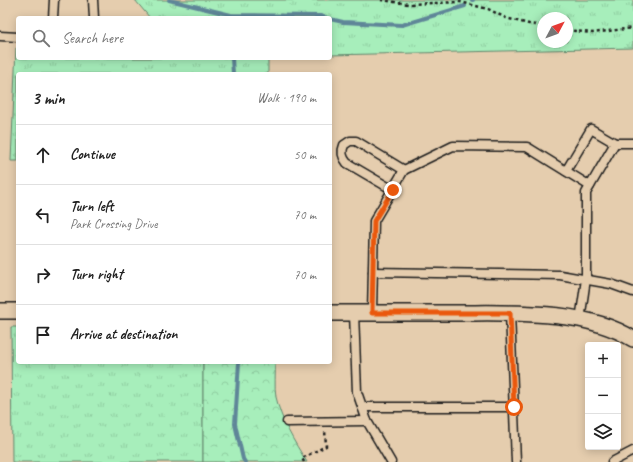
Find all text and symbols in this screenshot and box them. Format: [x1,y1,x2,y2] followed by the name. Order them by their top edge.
[537,12,573,48] north arrow
[16,16,332,60] search box
[30,27,52,49] icon: search
[62,29,123,48] text: Search here
[32,88,65,109] text: 3 min
[257,90,316,106] text: Walk · 190 m
[32,144,54,166] icon: ahead
[70,145,115,164] text: Continue
[294,147,316,163] text: 50 m
[384,181,402,199] route end
[70,197,113,216] text: Turn left
[32,204,54,226] icon: left
[294,207,316,223] text: 70 m
[70,216,157,232] text: Park Crossing Drive
[32,264,54,286] icon: right
[70,265,123,284] text: Turn right
[294,267,316,283] text: 70 m
[32,324,54,346] icon: arrive
[70,325,177,344] text: Arrive at destination
[585,342,621,450] map controls
[585,342,621,378] button: +
[585,378,621,414] button: −
[505,398,523,416] route start
[585,414,621,450] button: layers

